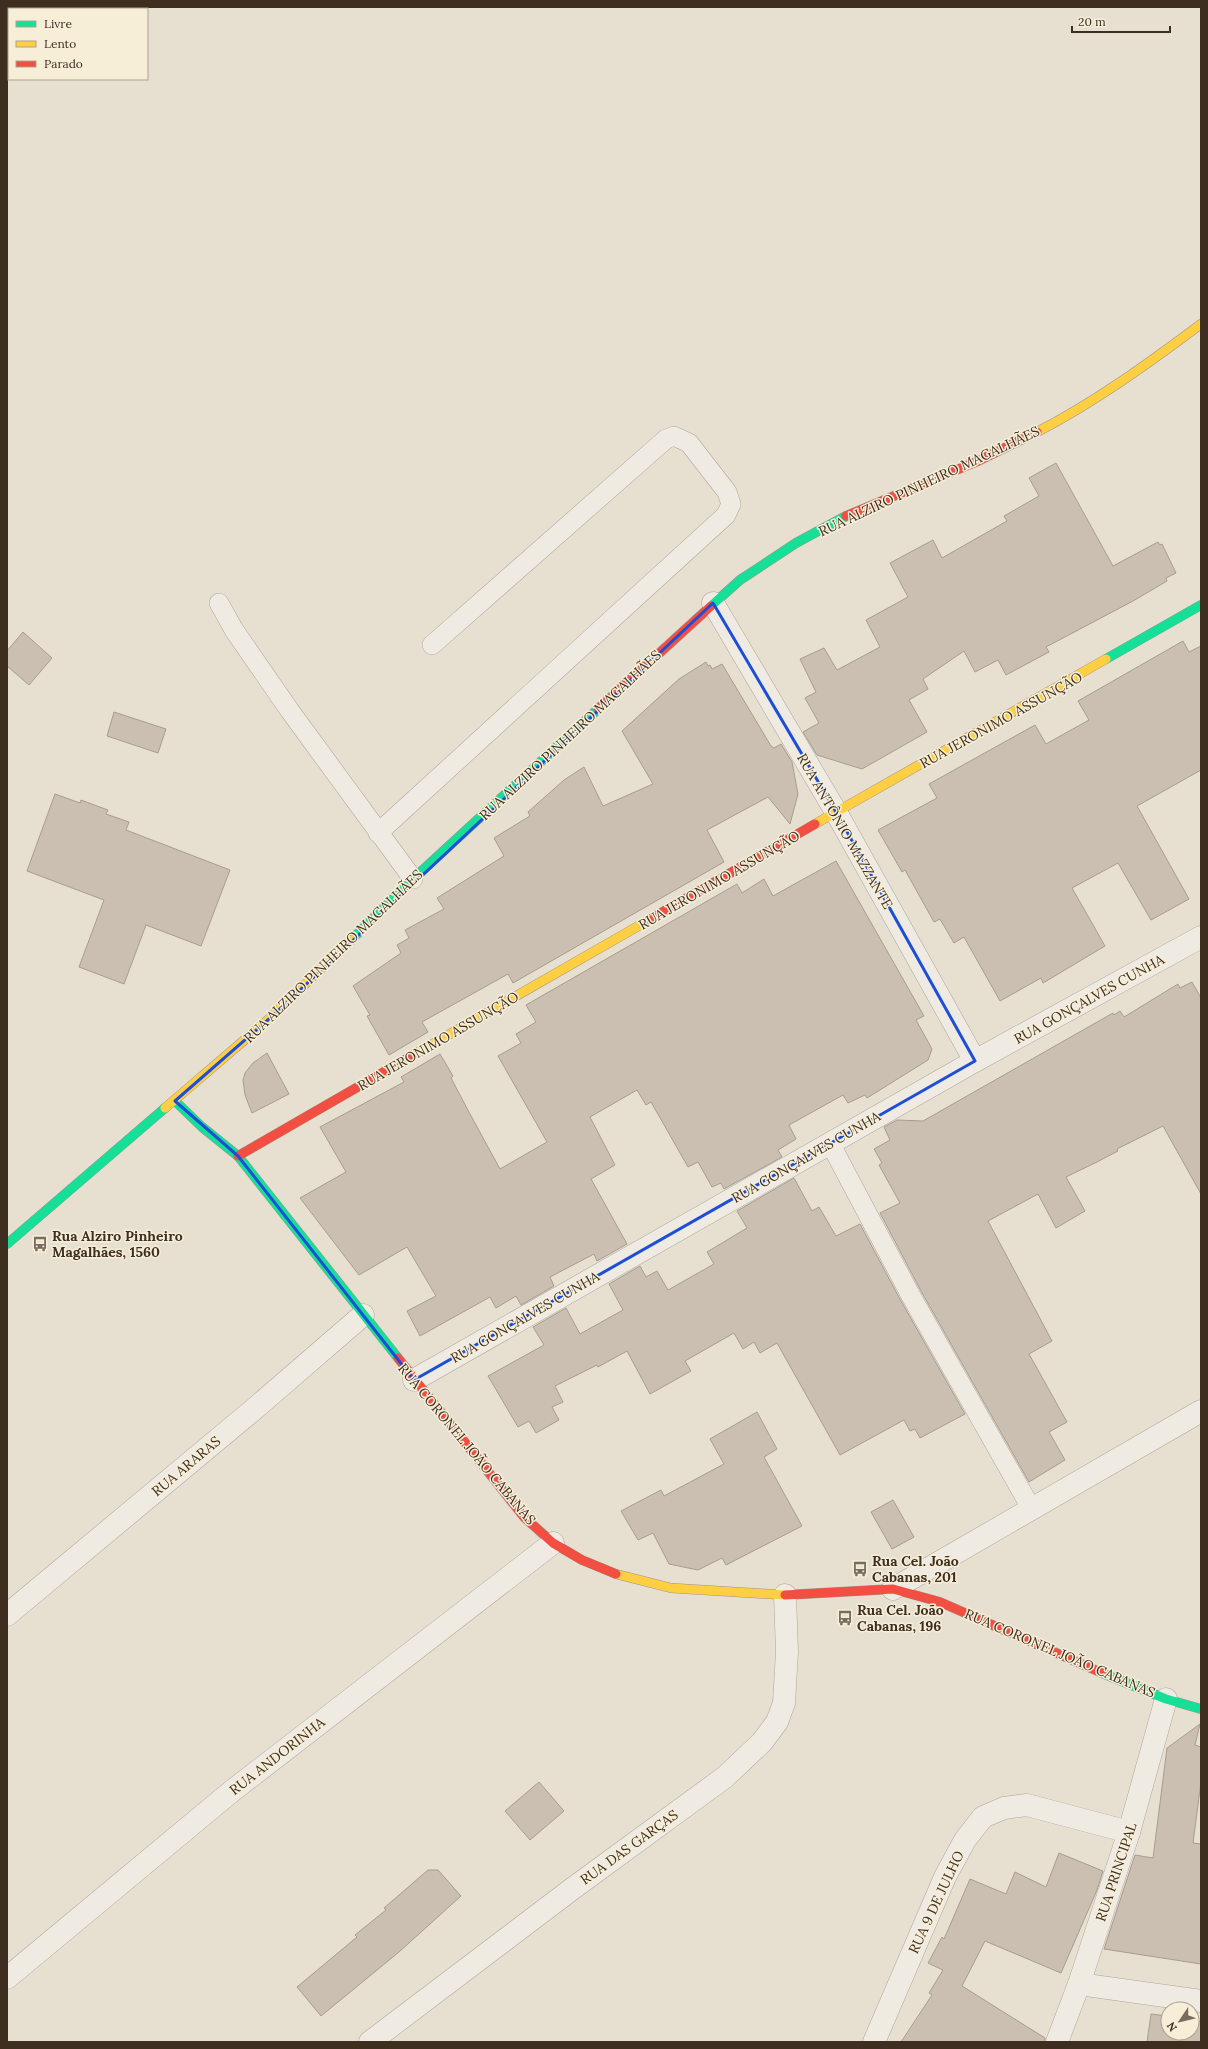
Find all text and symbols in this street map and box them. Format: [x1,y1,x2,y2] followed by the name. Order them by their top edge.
[8,8,148,80] legend
[1072,8,1170,34] scale bar
[1078,14,1106,29] text: 20 m
[44,16,72,31] text: Livre
[44,36,76,51] text: Lento
[44,56,83,71] text: Parado
[815,422,1043,540] street label: RUA ALZIRO PINHEIRO MAGALHÃES
[475,646,665,824] street label: RUA ALZIRO PINHEIRO MAGALHÃES
[917,668,1085,772] street label: RUA JERONIMO ASSUNÇÃO
[793,750,897,912] street label: RUA ANTÔNIO MAZZANTE
[635,826,803,934] street label: RUA JERONIMO ASSUNÇÃO
[240,865,426,1047] street label: RUA ALZIRO PINHEIRO MAGALHÃES
[1011,950,1167,1048] street label: RUA GONÇALVES CUNHA
[354,987,522,1095] street label: RUA JERONIMO ASSUNÇÃO
[728,1107,884,1207] street label: RUA GONÇALVES CUNHA
[52,1227,183,1261] place label: Rua Alziro Pinheiro Magalhães, 1560
[31,1235,49,1253] bus stop icon: Rua Alziro Pinheiro Magalhães, 1560
[447,1267,603,1367] street label: RUA GONÇALVES CUNHA
[394,1360,540,1529] street label: RUA CORONEL JOÃO CABANAS
[148,1432,224,1500] street label: RUA ARARAS
[872,1552,959,1586] place label: Rua Cel. João Cabanas, 201
[851,1560,869,1578] bus stop icon: Rua Cel. João Cabanas, 201
[857,1601,944,1635] place label: Rua Cel. João Cabanas, 196
[962,1605,1158,1701] street label: RUA CORONEL JOÃO CABANAS
[836,1609,854,1627] bus stop icon: Rua Cel. João Cabanas, 196
[226,1713,328,1799] street label: RUA ANDORINHA
[577,1805,681,1889] street label: RUA DAS GARÇAS
[1091,1820,1141,1924] street label: RUA PRINCIPAL
[904,1848,968,1956] street label: RUA 9 DE JULHO
[1160,2001,1200,2041] north arrow
[1163,2019,1180,2034] text: N

